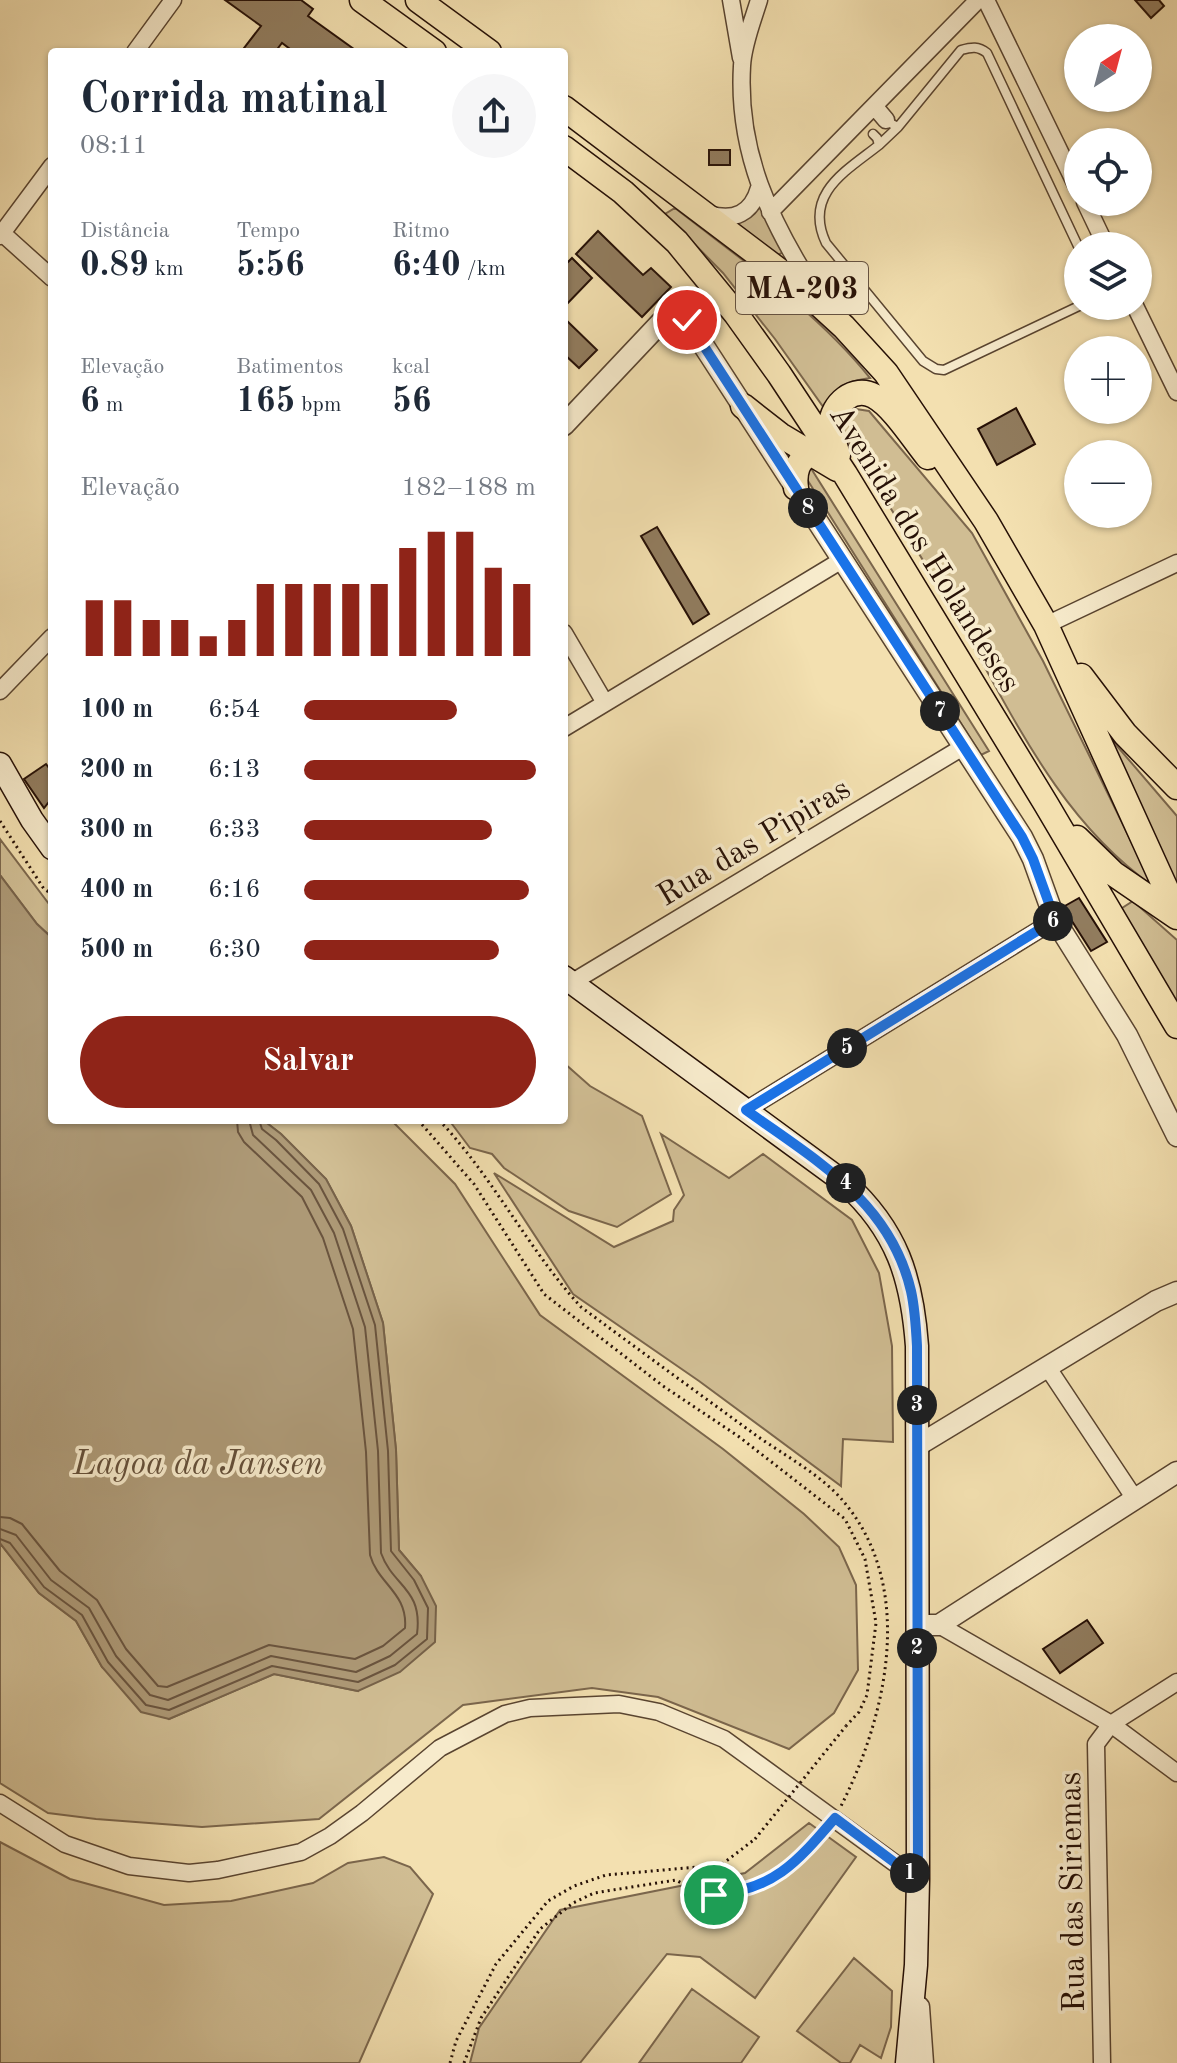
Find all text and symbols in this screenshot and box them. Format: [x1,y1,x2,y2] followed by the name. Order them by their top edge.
[1064,24,1152,112] north arrow
[1064,24,1152,528] map controls
[452,74,536,158] button: share
[80,78,388,122] text: Corrida matinal
[1064,128,1152,216] button: locate
[80,133,148,159] text: 08:11
[80,220,170,242] text: Distância
[236,220,300,242] text: Tempo
[392,220,450,242] text: Ritmo
[1064,232,1152,320] button: layers
[80,249,149,283] text: 0.89
[236,249,305,283] text: 5:56
[392,249,461,283] text: 6:40
[149,258,184,280] text: km
[461,258,506,280] text: /km
[736,262,868,314] road number: MA-203
[653,286,721,354] pin
[665,298,709,342] icon: check
[1064,336,1152,424] button: +
[80,356,164,378] text: Elevação
[236,356,343,378] text: Batimentos
[392,356,430,378] text: kcal
[80,385,100,419] text: 6
[236,385,295,419] text: 165
[392,385,431,419] text: 56
[100,394,123,416] text: m
[295,394,341,416] text: bpm
[822,400,1025,699] street label: Avenida dos Holandeses
[1064,440,1152,528] button: −
[80,475,180,501] text: Elevação
[401,475,536,501] text: 182–188 m
[788,488,828,528] pin: 8
[802,497,814,519] text: 8
[920,691,960,731] pin: 7
[80,697,153,723] text: 100 m
[208,697,261,723] text: 6:54
[934,700,946,722] text: 7
[80,757,153,783] text: 200 m
[208,757,261,783] text: 6:13
[653,774,856,914] street label: Rua das Pipiras
[80,817,153,843] text: 300 m
[208,817,261,843] text: 6:33
[80,877,153,903] text: 400 m
[208,877,261,903] text: 6:16
[1033,901,1073,941] pin: 6
[1047,910,1059,932] text: 6
[80,937,153,963] text: 500 m
[208,937,261,963] text: 6:30
[80,1016,536,1108] button: Salvar
[827,1028,867,1068] pin: 5
[841,1037,853,1059] text: 5
[826,1163,866,1203] pin: 4
[840,1172,852,1194] text: 4
[897,1385,937,1425] pin: 3
[911,1394,923,1416] text: 3
[72,1448,323,1482] water label: Lagoa da Jansen
[897,1628,937,1668] pin: 2
[911,1637,923,1659] text: 2
[1056,1772,1092,2012] street label: Rua das Siriemas
[890,1853,930,1893] pin: 1
[680,1861,748,1929] pin
[904,1862,916,1884] text: 1
[692,1873,736,1917] icon: arrive

